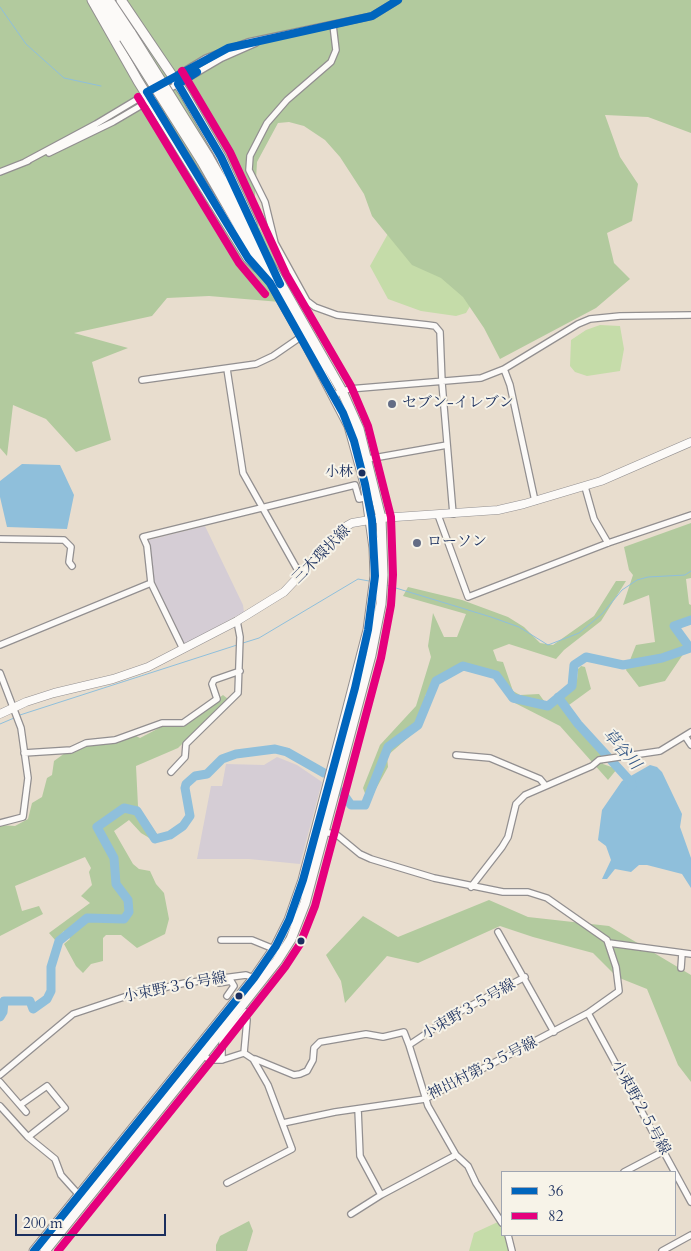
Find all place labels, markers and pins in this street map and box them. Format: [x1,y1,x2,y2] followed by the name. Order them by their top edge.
[402,395,514,413] place label: セブン-イレブン
[386,398,398,410] marker: セブン-イレブン
[325,465,353,481] place label: 小林
[357,468,367,478] marker: 小林
[427,534,487,552] place label: ローソン
[411,537,423,549] marker: ローソン
[296,936,306,946] unlabelled marker
[234,991,244,1001] unlabelled marker

